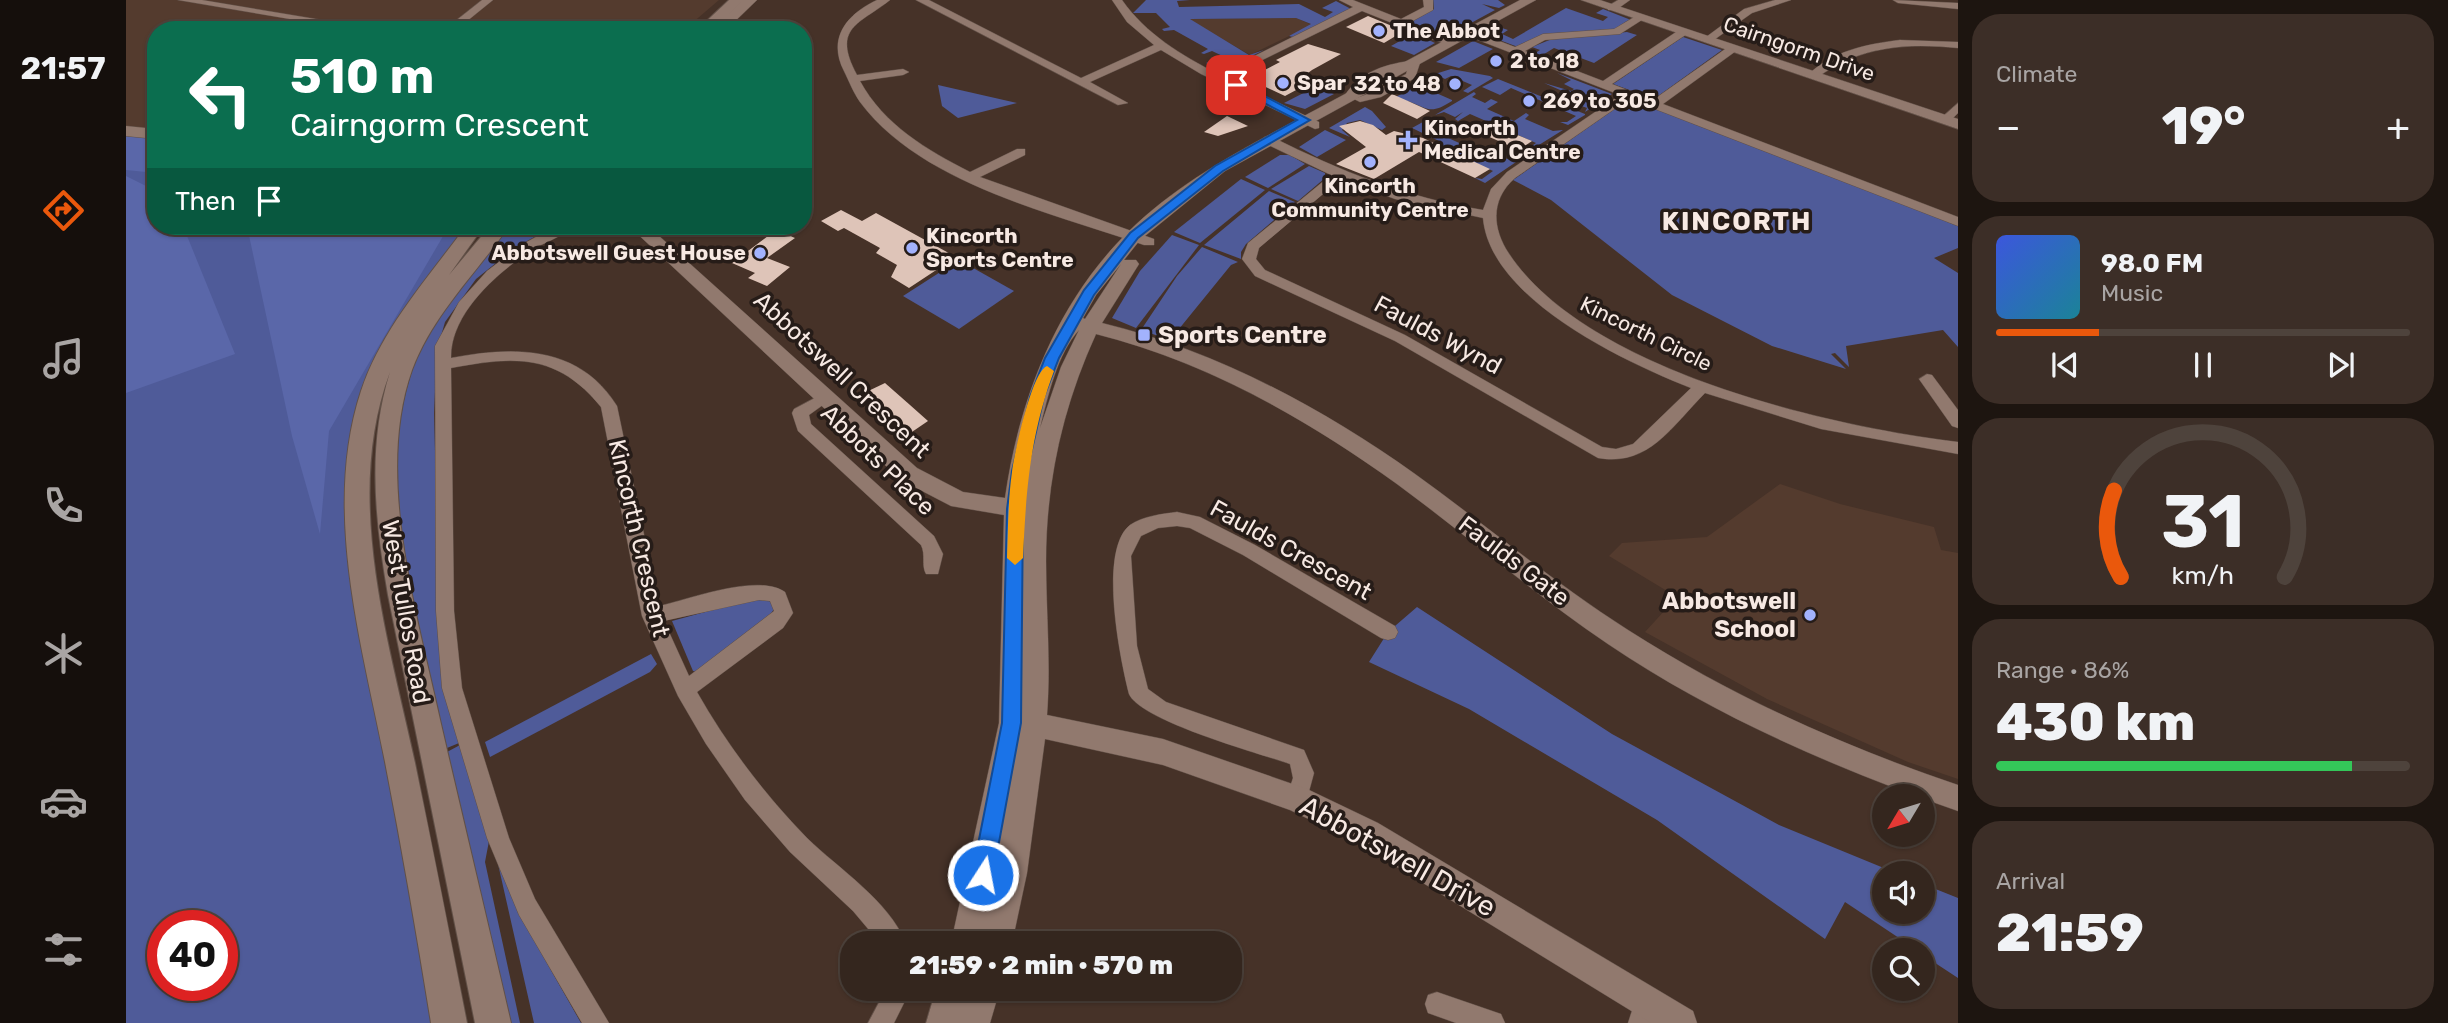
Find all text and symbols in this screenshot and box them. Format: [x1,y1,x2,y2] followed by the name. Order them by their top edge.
[1720,11,1878,86] street label: Cairngorm Drive
[1393,18,1500,43] place label: The Abbot
[1371,23,1387,39] marker: The Abbot
[290,47,434,105] text: 510 m
[1510,48,1579,73] place label: 2 to 18
[20,49,106,87] text: 21:57
[175,49,266,140] icon: left
[1488,53,1504,69] marker: 2 to 18
[1206,55,1266,115] pin
[1996,60,2077,88] text: Climate
[1217,66,1255,104] icon: arrive
[1297,70,1347,95] place label: Spar
[1354,71,1441,96] place label: 32 to 48
[1275,75,1291,91] marker: Spar
[1447,76,1463,92] marker: 32 to 48
[1543,88,1657,113] place label: 269 to 305
[1521,93,1537,109] marker: 269 to 305
[2162,95,2245,157] text: 19°
[1996,104,2021,150] text: −
[2386,104,2410,150] text: +
[290,106,589,144] text: Cairngorm Crescent
[1424,115,1581,164] place label: Kincorth Medical Centre
[1398,130,1418,150] marker: Kincorth Medical Centre
[1362,154,1378,170] marker: Kincorth Community Centre
[1271,173,1469,222] place label: Kincorth Community Centre
[250,182,288,220] icon: arrive
[39,186,88,235] icon: directions
[175,186,236,217] text: Then
[1662,206,1812,237] district label: KINCORTH
[926,223,1074,272] place label: Kincorth Sports Centre
[491,240,746,265] place label: Abbotswell Guest House
[904,240,920,256] marker: Kincorth Sports Centre
[752,245,768,261] marker: Abbotswell Guest House
[2101,248,2203,279] text: 98.0 FM
[2101,279,2163,307] text: Music
[748,286,936,464] street label: Abbotswell Crescent
[1370,290,1506,380] street label: Faulds Wynd
[1576,291,1716,376] street label: Kincorth Circle
[1158,321,1327,349] place label: Sports Centre
[1136,327,1152,343] marker: Sports Centre
[39,334,88,383] icon: music
[2046,346,2084,384] icon: previous
[2184,346,2222,384] icon: pause
[2322,346,2360,384] icon: next
[815,399,941,521] street label: Abbots Place
[603,437,675,639] street label: Kincorth Crescent
[2161,480,2245,566] text: 31
[39,481,88,530] icon: phone
[1205,494,1377,606] street label: Faulds Crescent
[1453,510,1575,612] street label: Faulds Gate
[376,518,436,706] street label: West Tullos Road
[2172,561,2234,590] text: km/h
[1662,587,1796,643] place label: Abbotswell School
[1802,607,1818,623] marker: Abbotswell School
[39,629,88,678] icon: climate
[1996,656,2129,684] text: Range · 86%
[1996,691,2195,753] text: 430 km
[39,777,88,826] icon: car
[1872,784,1936,847] north arrow
[1872,784,1935,1001] map controls
[1294,789,1501,924] street label: Abbotswell Drive
[946,838,1020,912] position arrow
[1872,861,1935,924] button: sound
[1996,867,2065,895] text: Arrival
[1996,902,2144,964] text: 21:59
[147,910,238,1001] speed limit sign: 40
[39,925,88,974] icon: filters
[1872,938,1935,1001] button: search
[909,950,1173,981] text: 21:59 · 2 min · 570 m

